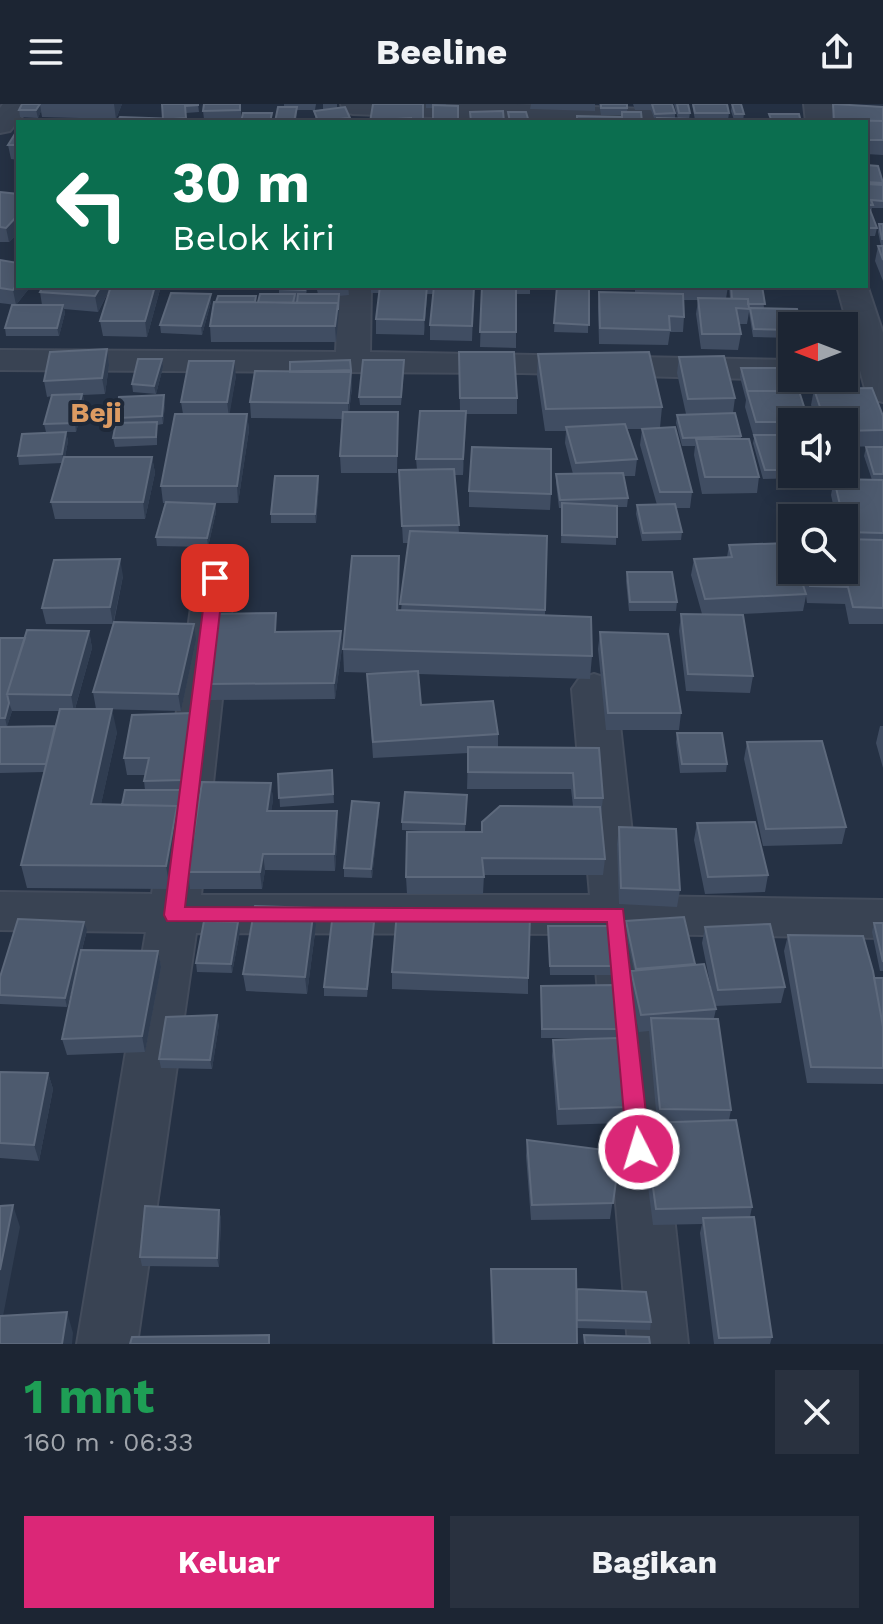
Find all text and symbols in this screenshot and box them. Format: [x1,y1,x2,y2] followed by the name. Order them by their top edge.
[24,30,68,74] icon: menu
[815,30,859,74] icon: share
[376,31,507,73] text: Beeline
[172,150,310,216] text: 30 m
[40,152,144,256] icon: left
[172,217,335,259] text: Belok kiri
[778,312,858,392] north arrow
[778,312,858,584] map controls
[70,396,122,429] district label: Beji
[778,408,858,488] button: sound
[778,504,858,584] button: search
[181,544,249,612] pin
[193,556,237,600] icon: arrive
[597,1107,681,1191] position arrow
[24,1368,154,1425] text: 1 mnt
[775,1370,859,1454] button: close
[24,1427,193,1457] text: 160 m · 06:33
[24,1516,434,1608] button: Keluar
[450,1516,859,1608] button: Bagikan

